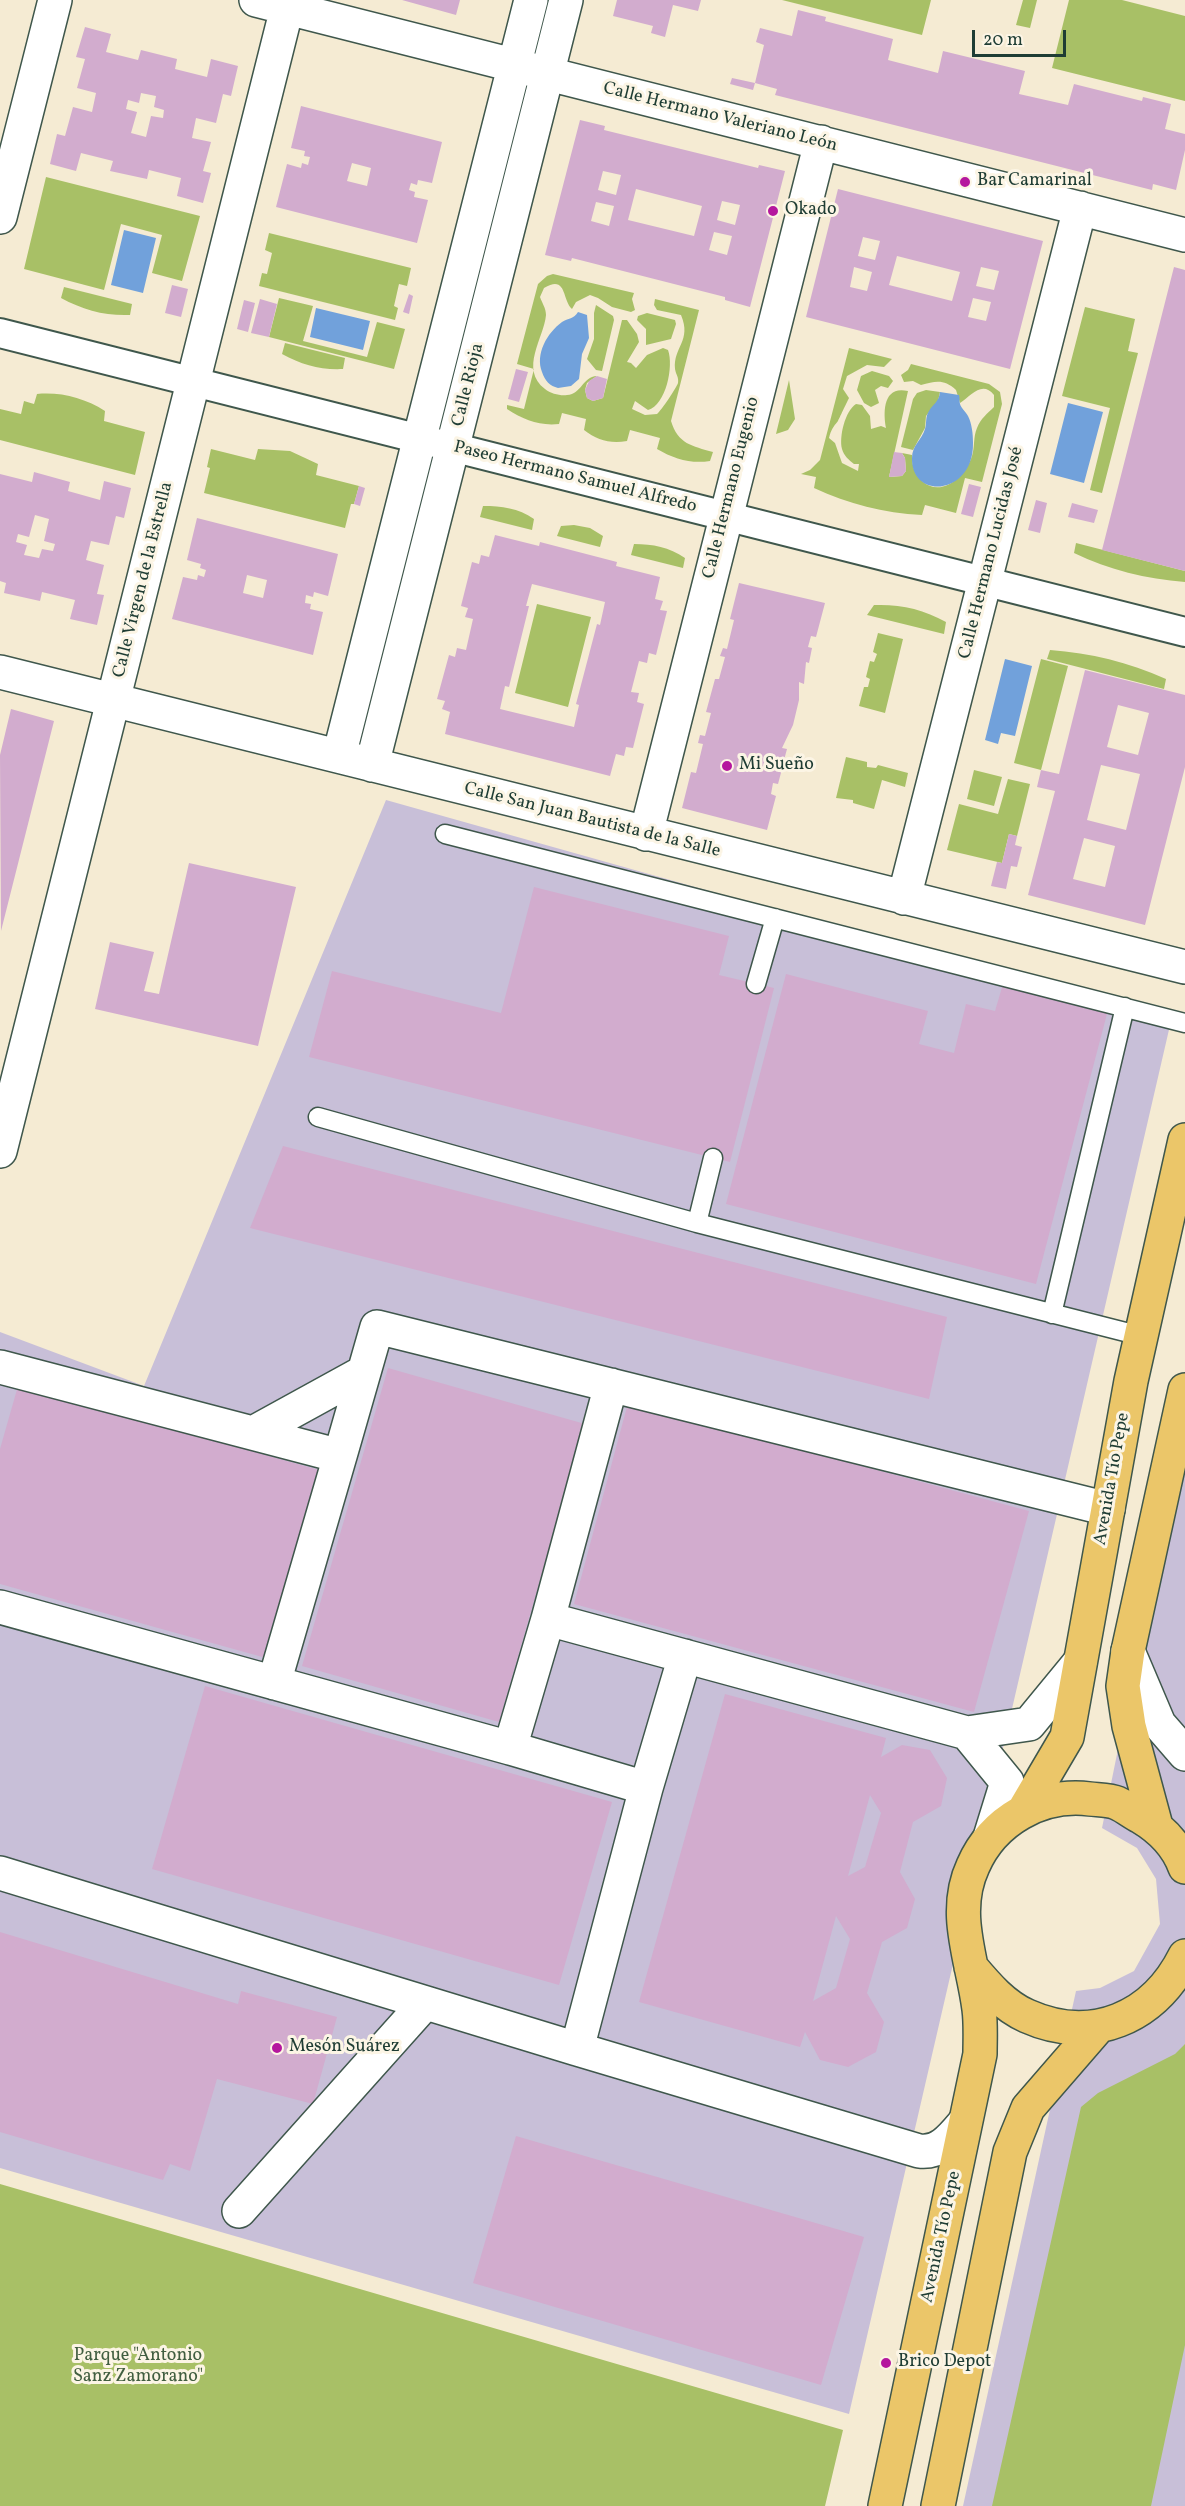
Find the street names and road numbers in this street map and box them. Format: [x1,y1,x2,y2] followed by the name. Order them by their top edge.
[601,78,839,158] street label: Calle Hermano Valeriano León
[448,341,490,429] street label: Calle Rioja
[699,395,765,581] street label: Calle Hermano Eugenio
[451,437,699,519] street label: Paseo Hermano Samuel Alfredo
[955,445,1029,661] street label: Calle Hermano Lucidas José
[109,480,179,680] street label: Calle Virgen de la Estrella
[462,779,722,863] street label: Calle San Juan Bautista de la Salle
[1091,1411,1135,1547] street label: Avenida Tío Pepe
[917,2169,967,2305] street label: Avenida Tío Pepe

